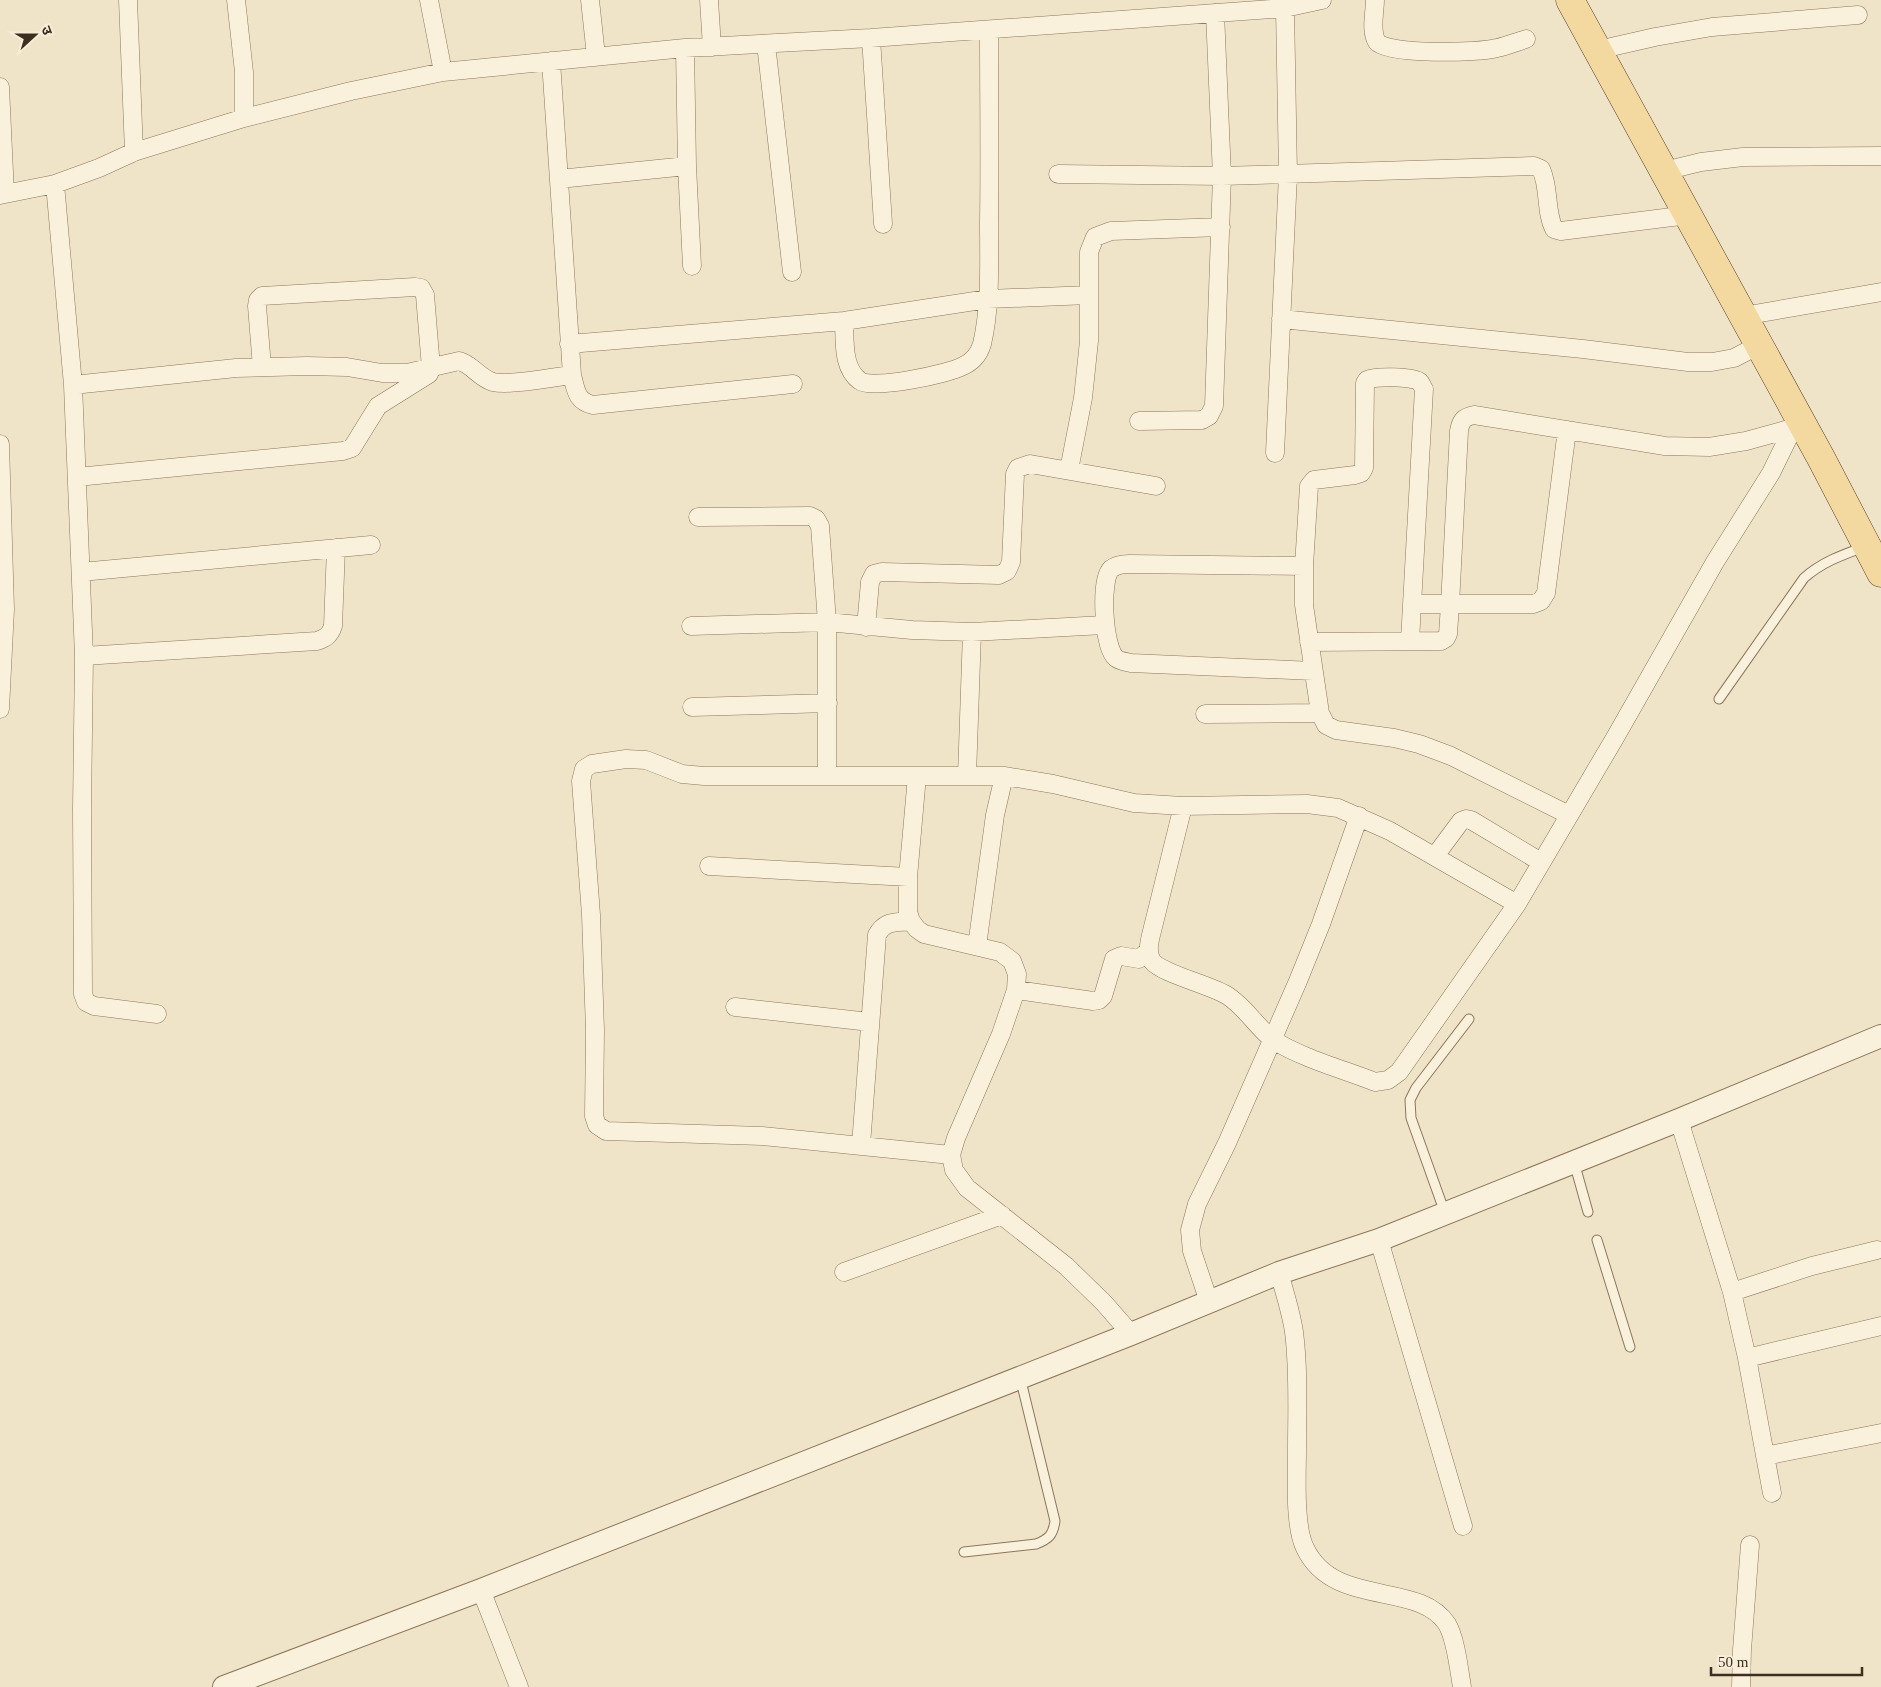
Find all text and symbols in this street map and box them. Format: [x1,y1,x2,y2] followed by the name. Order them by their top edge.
[10,10,60,60] north arrow
[38,24,55,38] text: उ
[1711,1644,1862,1676] scale bar
[1718,1654,1749,1670] text: 50 m

